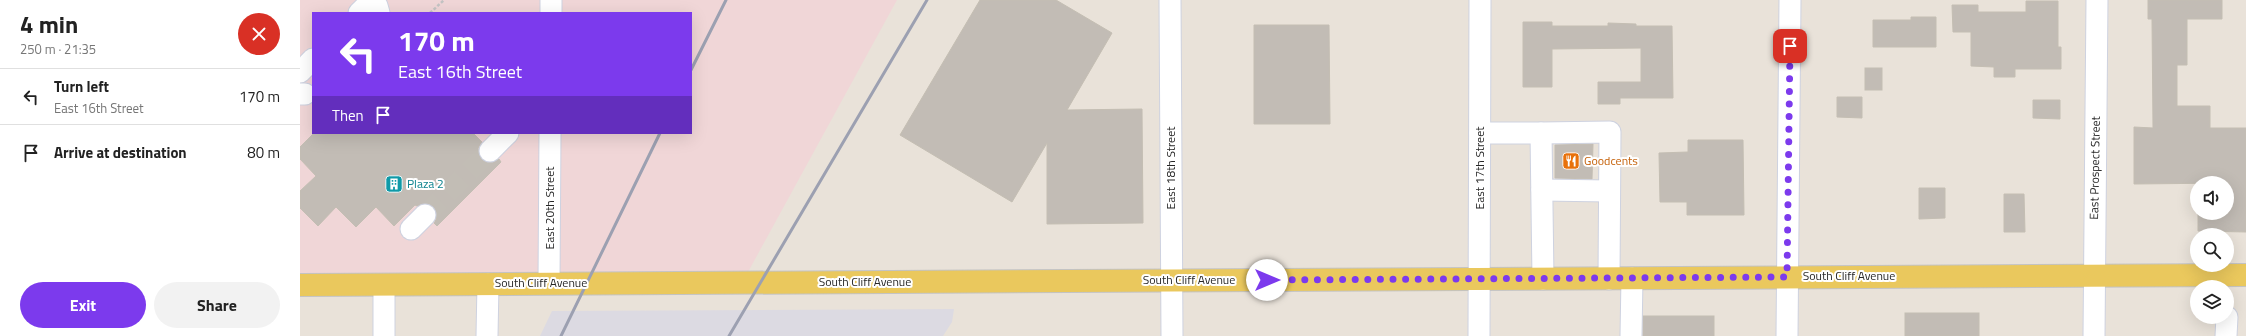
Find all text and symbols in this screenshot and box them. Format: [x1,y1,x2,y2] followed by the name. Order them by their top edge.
[20,6,78,42] text: 4 min
[238,13,280,55] button: close
[398,19,475,62] text: 170 m
[332,28,384,80] icon: left
[1773,29,1807,63] pin
[1779,35,1801,57] icon: arrive
[20,39,96,59] text: 250 m · 21:35
[398,58,522,85] text: East 16th Street
[54,75,109,98] text: Turn left
[239,85,280,108] text: 170 m
[20,86,42,108] icon: left
[54,98,144,118] text: East 16th Street
[332,104,364,127] text: Then
[372,104,394,126] icon: arrive
[2084,115,2105,220] street label: East Prospect Street
[1161,126,1180,209] street label: East 18th Street
[1470,126,1489,209] street label: East 17th Street
[54,141,187,164] text: Arrive at destination
[247,141,280,164] text: 80 m
[20,142,42,164] icon: arrive
[1561,151,1581,171] restaurant icon: Goodcents
[1584,151,1638,170] place label: Goodcents
[540,166,559,249] street label: East 20th Street
[384,174,404,194] building icon: Plaza 2
[407,174,444,193] place label: Plaza 2
[2190,176,2234,324] map controls
[2190,176,2234,220] button: sound
[2190,228,2234,272] button: search
[1246,259,1288,301] position arrow
[1803,266,1895,285] street label: South Cliff Avenue
[1143,270,1235,289] street label: South Cliff Avenue
[819,272,911,291] street label: South Cliff Avenue
[495,273,587,292] street label: South Cliff Avenue
[2190,280,2234,324] button: layers
[20,282,146,328] button: Exit
[154,282,280,328] button: Share

